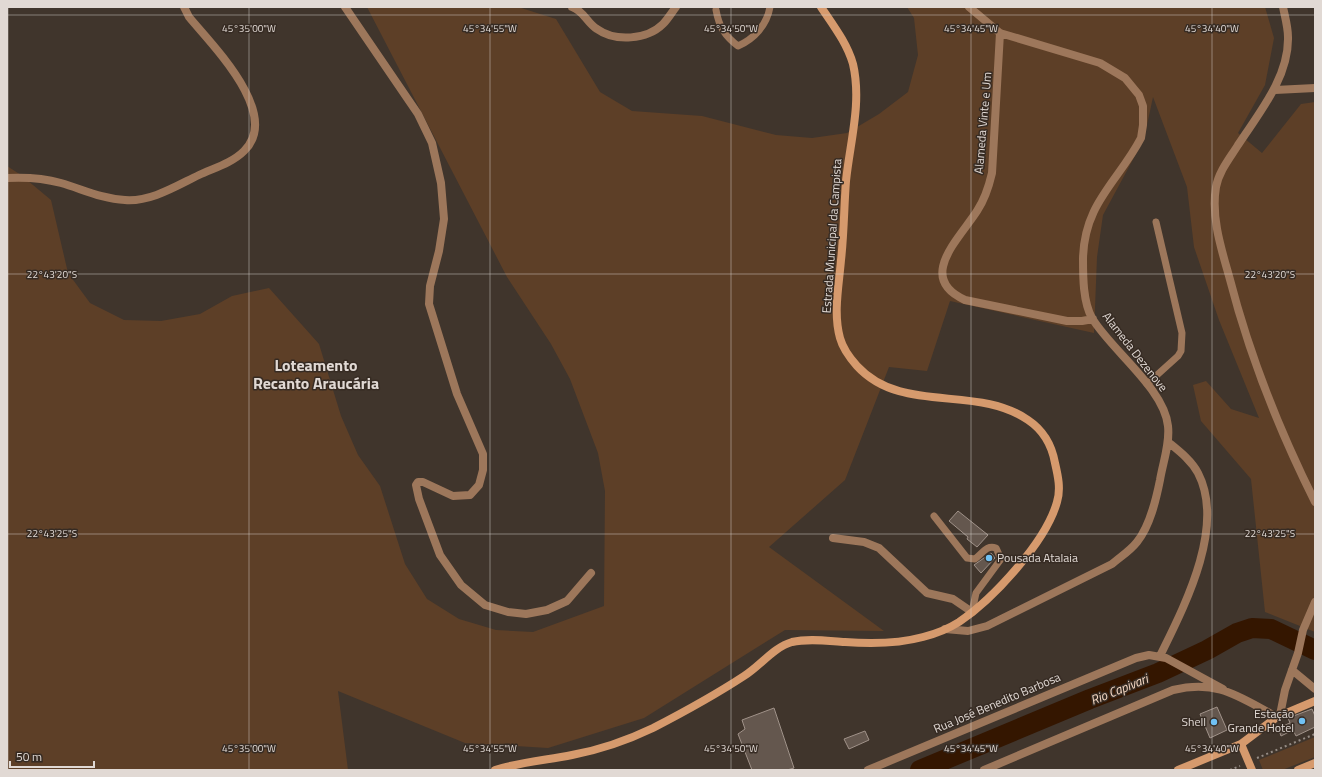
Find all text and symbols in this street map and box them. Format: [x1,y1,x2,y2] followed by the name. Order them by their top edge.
[222,21,276,36] text: 45°35'00"W
[463,21,517,36] text: 45°34'55"W
[704,21,758,36] text: 45°34'50"W
[944,21,998,36] text: 45°34'45"W
[1185,21,1239,36] text: 45°34'40"W
[969,71,996,175] street label: Alameda Vinte e Um
[817,158,846,314] street label: Estrada Municipal da Campista
[27,267,77,282] text: 22°43'20"S
[1245,267,1295,282] text: 22°43'20"S
[1098,308,1173,396] street label: Alameda Dezenove
[253,353,379,395] district label: Loteamento Recanto Araucária
[27,526,77,541] text: 22°43'25"S
[1245,526,1295,541] text: 22°43'25"S
[997,548,1078,567] place label: Pousada Atalaia
[984,553,994,563] marker: Pousada Atalaia
[930,667,1063,738] street label: Rua José Benedito Barbosa
[1087,668,1152,710] water label: Rio Capivari
[1228,704,1294,737] place label: Estação Grande Hotel
[1181,712,1206,731] place label: Shell
[1297,716,1307,726] marker: Estação Grande Hotel
[1209,717,1219,727] marker: Shell
[222,741,276,756] text: 45°35'00"W
[463,741,517,756] text: 45°34'55"W
[704,741,758,756] text: 45°34'50"W
[944,741,998,756] text: 45°34'45"W
[1185,741,1239,756] text: 45°34'40"W
[10,743,94,769] scale bar
[16,747,42,766] text: 50 m

